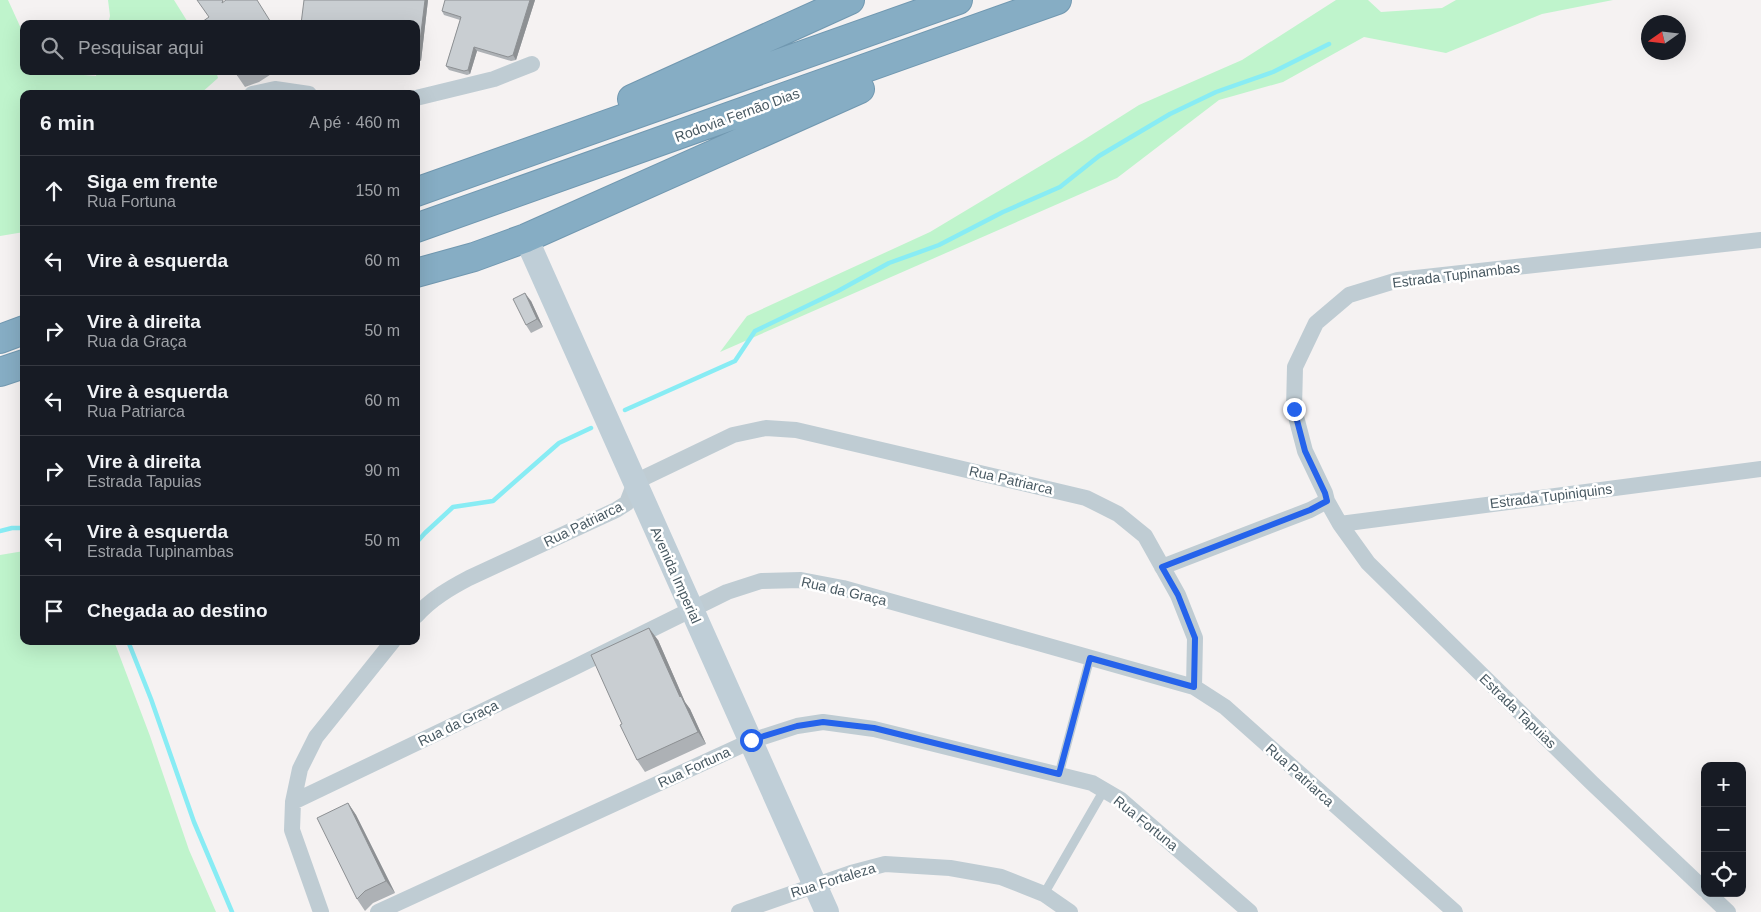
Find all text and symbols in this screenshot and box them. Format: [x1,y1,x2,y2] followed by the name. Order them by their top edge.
[1641,15,1686,60] north arrow
[20,20,420,75] search box
[38,34,66,62] icon: search
[78,37,204,58] text: Pesquisar aqui
[672,85,802,145] street label: Rodovia Fernão Dias
[40,111,95,134] text: 6 min
[309,114,400,131] text: A pé · 460 m
[87,171,218,192] text: Siga em frente
[40,177,68,205] icon: ahead
[356,182,400,199] text: 150 m
[87,193,176,210] text: Rua Fortuna
[40,247,68,275] icon: left
[87,250,228,271] text: Vire à esquerda
[364,252,400,269] text: 60 m
[1391,259,1521,291] street label: Estrada Tupinambas
[87,311,201,332] text: Vire à direita
[40,317,68,345] icon: right
[364,322,400,339] text: 50 m
[87,333,187,350] text: Rua da Graça
[87,381,228,402] text: Vire à esquerda
[40,387,68,415] icon: left
[364,392,400,409] text: 60 m
[1283,398,1306,421] route end
[87,403,185,420] text: Rua Patriarca
[87,451,201,472] text: Vire à direita
[40,457,68,485] icon: right
[364,462,400,479] text: 90 m
[968,463,1055,497] street label: Rua Patriarca
[87,473,201,490] text: Estrada Tapuias
[1489,481,1613,511] street label: Estrada Tupiniquins
[541,498,625,550] street label: Rua Patriarca
[87,521,228,542] text: Vire à esquerda
[648,524,704,626] street label: Avenida Imperial
[40,527,68,555] icon: left
[364,532,400,549] text: 50 m
[87,543,234,560] text: Estrada Tupinambas
[800,573,888,609] street label: Rua da Graça
[40,597,68,625] icon: arrive
[87,600,268,621] text: Chegada ao destino
[1476,670,1560,752] street label: Estrada Tapuias
[415,697,501,749] street label: Rua da Graça
[740,729,763,752] route start
[1263,740,1337,810] street label: Rua Patriarca
[655,743,733,791] street label: Rua Fortuna
[1701,762,1746,897] map controls
[1701,762,1746,807] button: +
[1111,792,1181,854] street label: Rua Fortuna
[1701,807,1746,852] button: −
[1701,852,1746,897] button: locate
[789,859,878,901] street label: Rua Fortaleza

